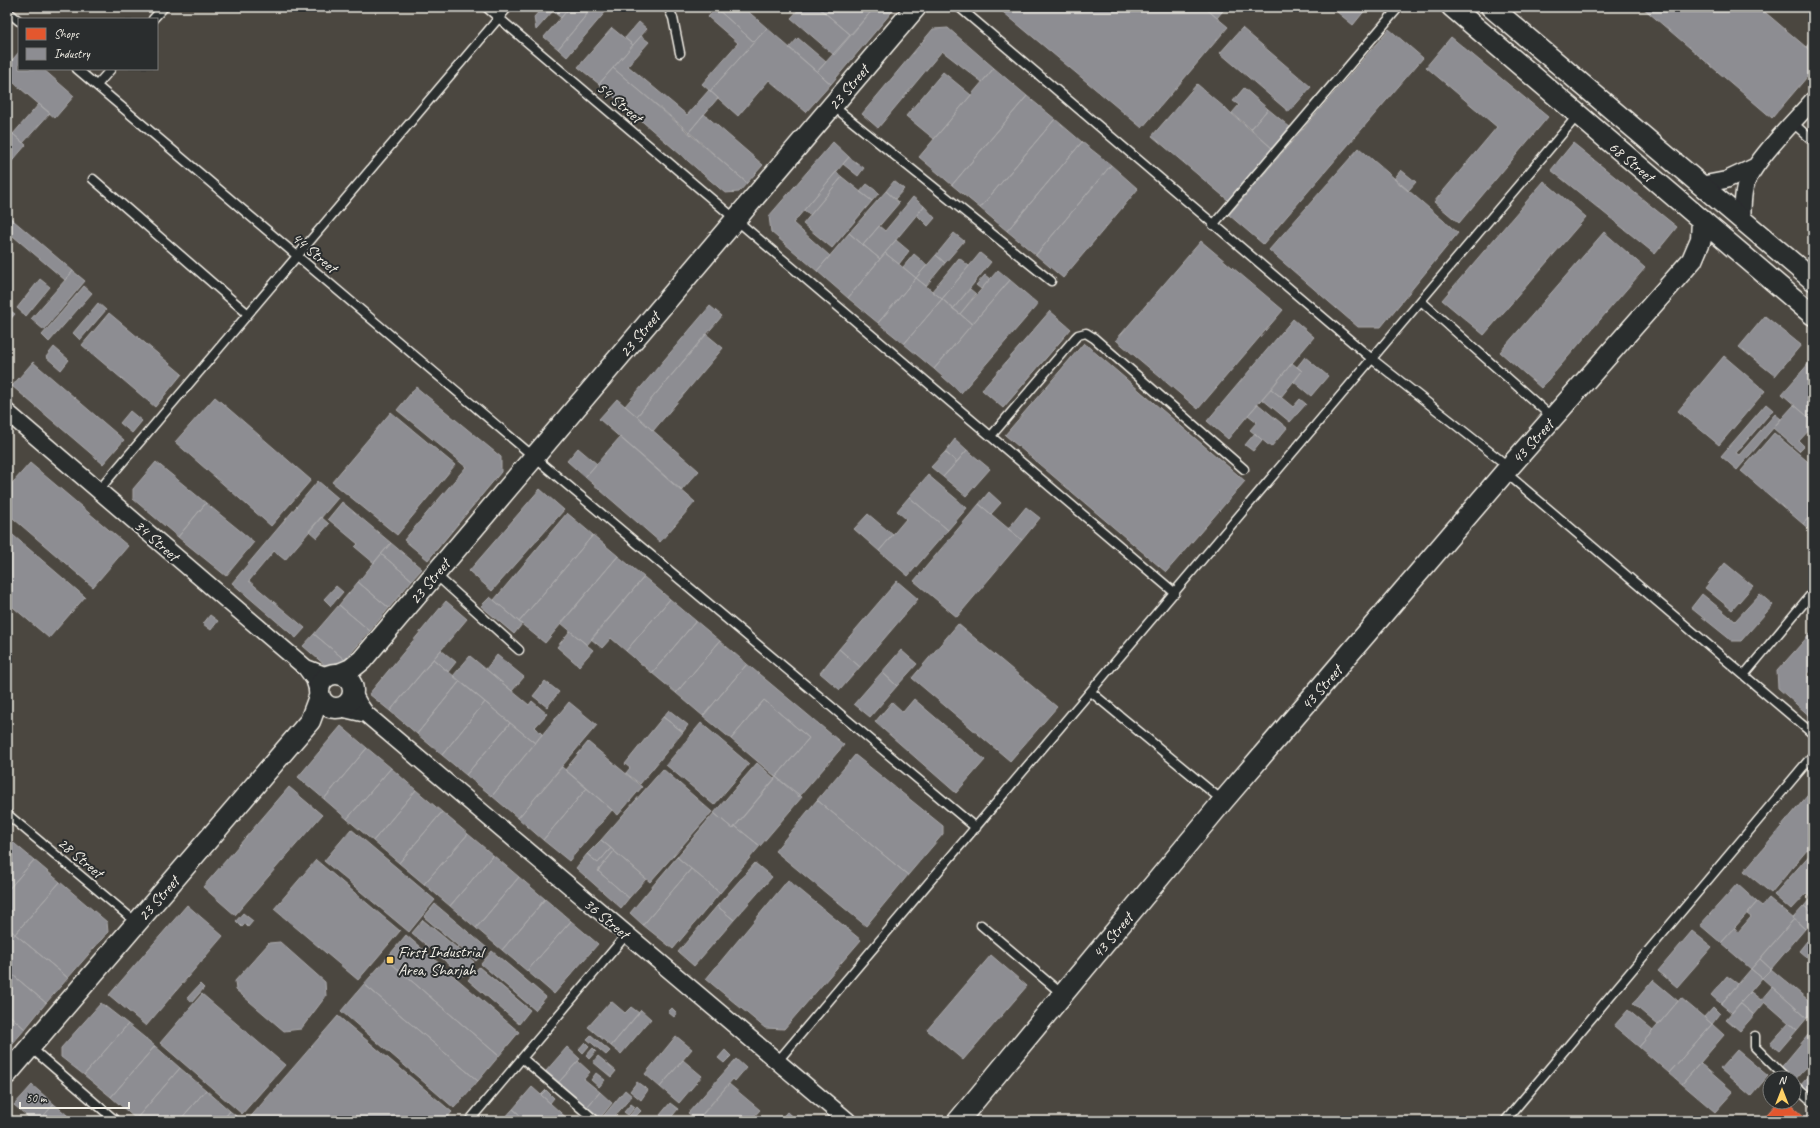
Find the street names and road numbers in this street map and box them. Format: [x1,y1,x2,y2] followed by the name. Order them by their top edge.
[824,59,875,114] street label: 23 Street
[593,78,648,129] street label: 54 Street
[1605,137,1660,188] street label: 68 Street
[288,228,343,279] street label: 44 Street
[615,306,666,361] street label: 23 Street
[1508,413,1560,468] street label: 43 Street
[130,516,185,567] street label: 34 Street
[405,553,456,608] street label: 23 Street
[1297,659,1348,714] street label: 43 Street
[54,833,109,884] street label: 28 Street
[134,870,185,925] street label: 23 Street
[580,894,635,945] street label: 36 Street
[1088,907,1139,962] street label: 43 Street

